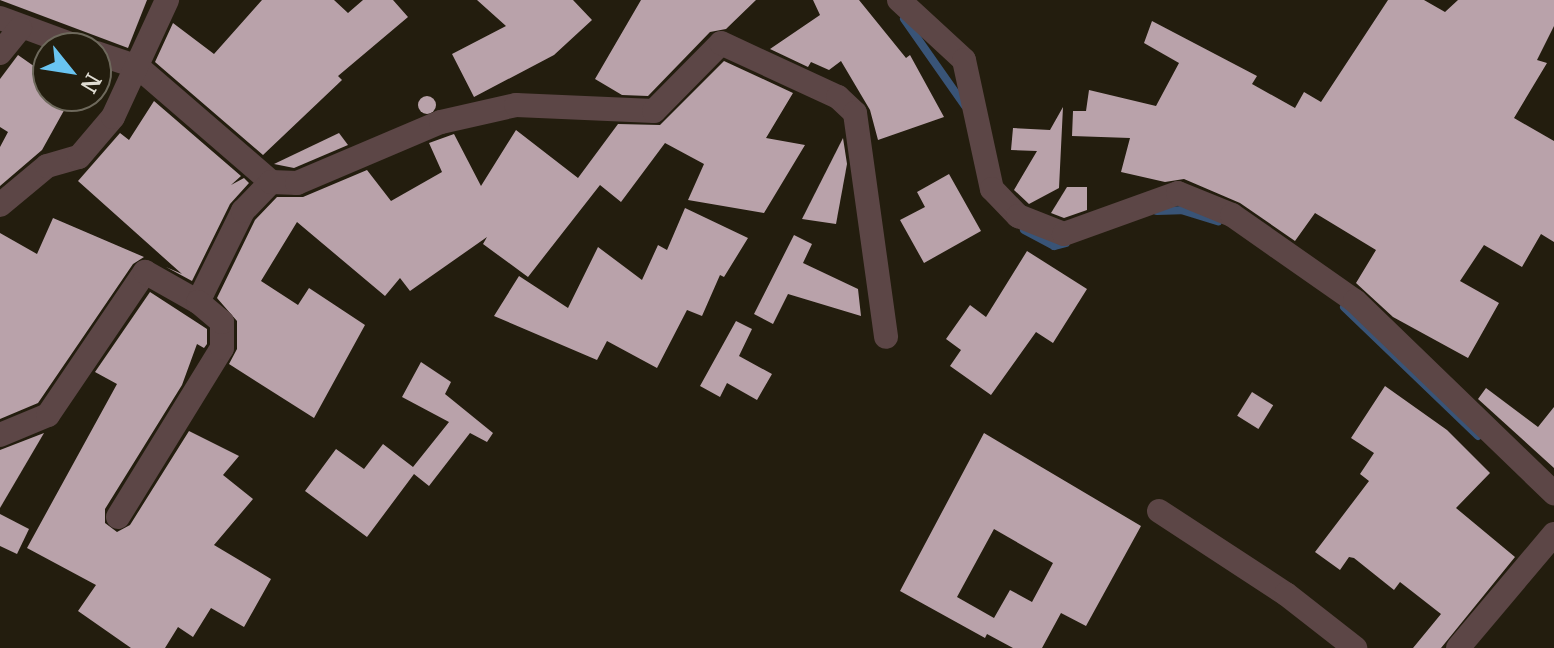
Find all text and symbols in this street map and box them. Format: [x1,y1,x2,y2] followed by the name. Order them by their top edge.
[32,32,112,112] north arrow
[75,68,108,98] text: N

